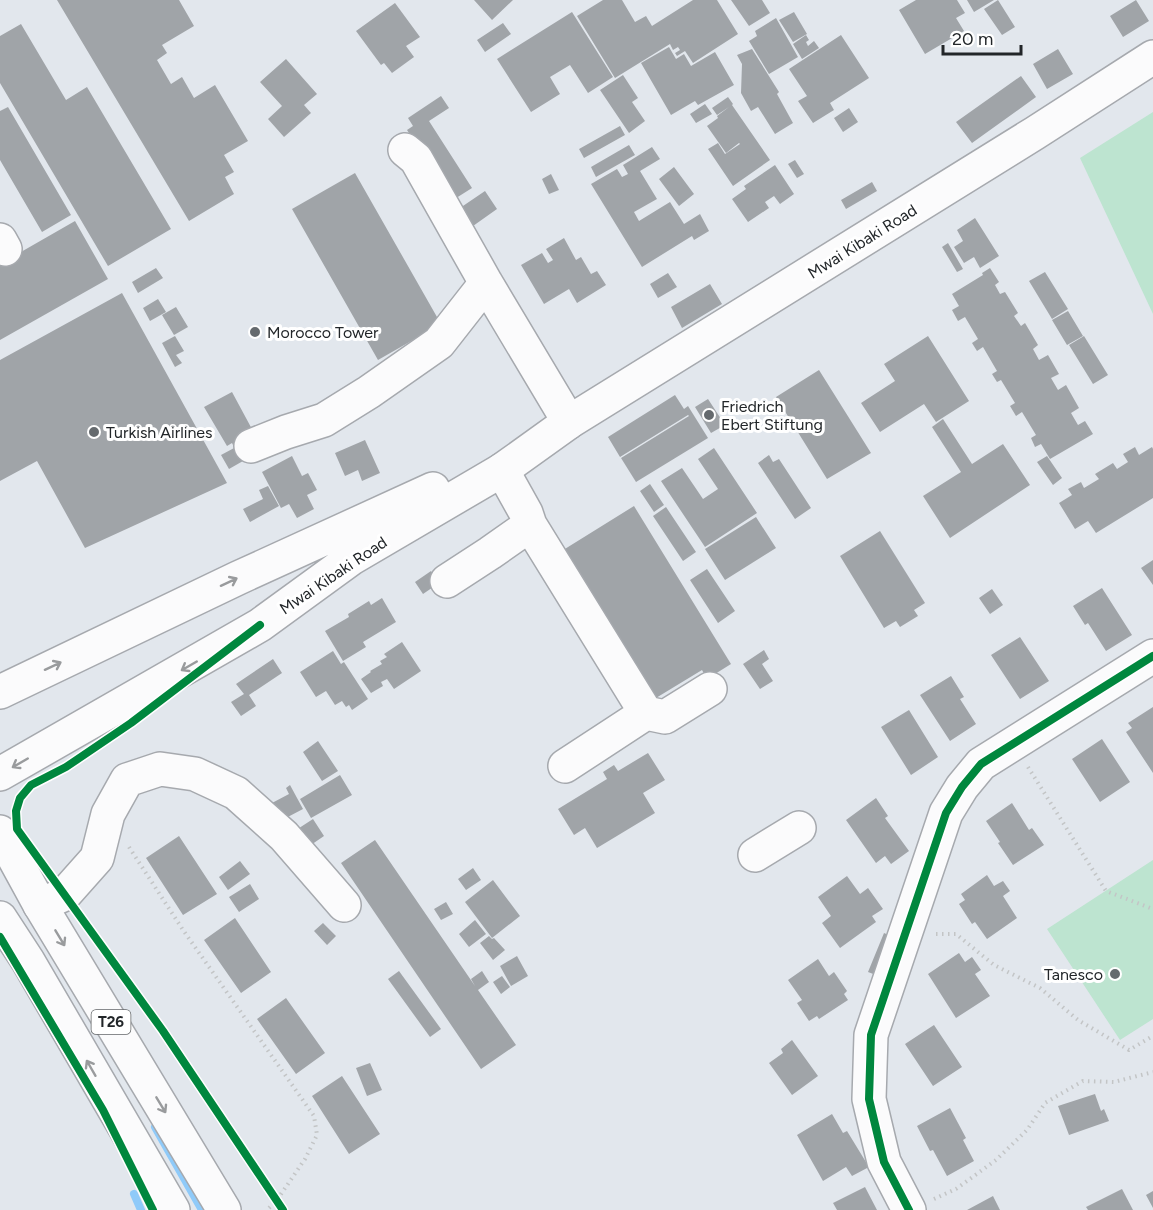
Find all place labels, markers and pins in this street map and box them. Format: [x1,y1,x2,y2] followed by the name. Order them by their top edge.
[267,323,379,342] place label: Morocco Tower
[248,325,262,339] marker: Morocco Tower
[721,397,823,434] place label: Friedrich Ebert Stiftung
[702,408,716,422] marker: Friedrich Ebert Stiftung
[106,423,213,442] place label: Turkish Airlines
[87,425,101,439] marker: Turkish Airlines
[1044,965,1103,984] place label: Tanesco
[1108,967,1122,981] marker: Tanesco

